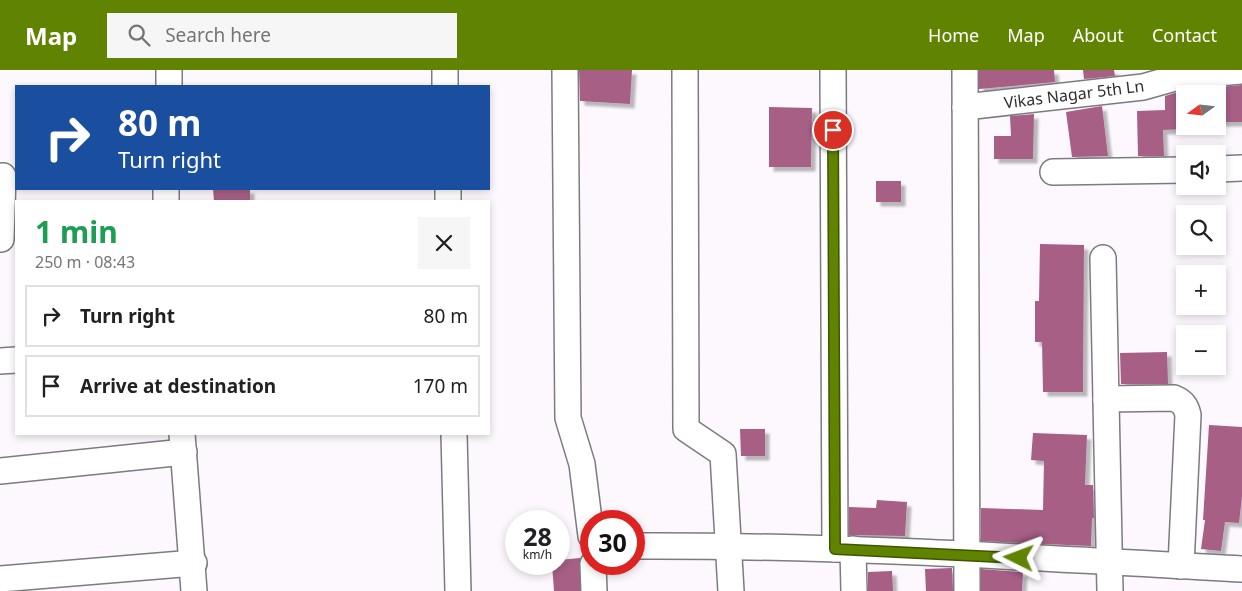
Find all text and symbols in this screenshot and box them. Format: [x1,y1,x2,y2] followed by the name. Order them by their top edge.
[107,13,457,58] search box
[25,19,77,52] text: Map
[125,21,153,49] icon: search
[165,22,271,48] text: Search here
[928,23,979,47] text: Home
[1007,23,1045,47] text: Map
[1073,23,1124,47] text: About
[1152,23,1217,47] text: Contact
[1003,74,1145,114] street label: Vikas Nagar 5th Ln
[1176,85,1226,135] north arrow
[1176,85,1226,375] map controls
[118,99,201,146] text: 80 m
[35,105,100,170] icon: right
[812,109,854,151] pin
[819,116,847,144] icon: arrive
[118,144,221,174] text: Turn right
[1176,145,1226,195] button: sound
[1176,205,1226,255] button: search
[35,211,118,252] text: 1 min
[418,217,470,269] button: close
[35,251,135,273] text: 250 m · 08:43
[1176,265,1226,315] button: +
[37,302,65,330] icon: right
[80,303,175,329] text: Turn right
[424,303,468,329] text: 80 m
[1176,325,1226,375] button: −
[37,372,65,400] icon: arrive
[80,373,276,399] text: Arrive at destination
[413,373,468,399] text: 170 m
[580,510,645,575] speed limit sign: 30
[523,519,552,553] text: 28
[992,531,1044,583] position arrow
[523,546,552,563] text: km/h

